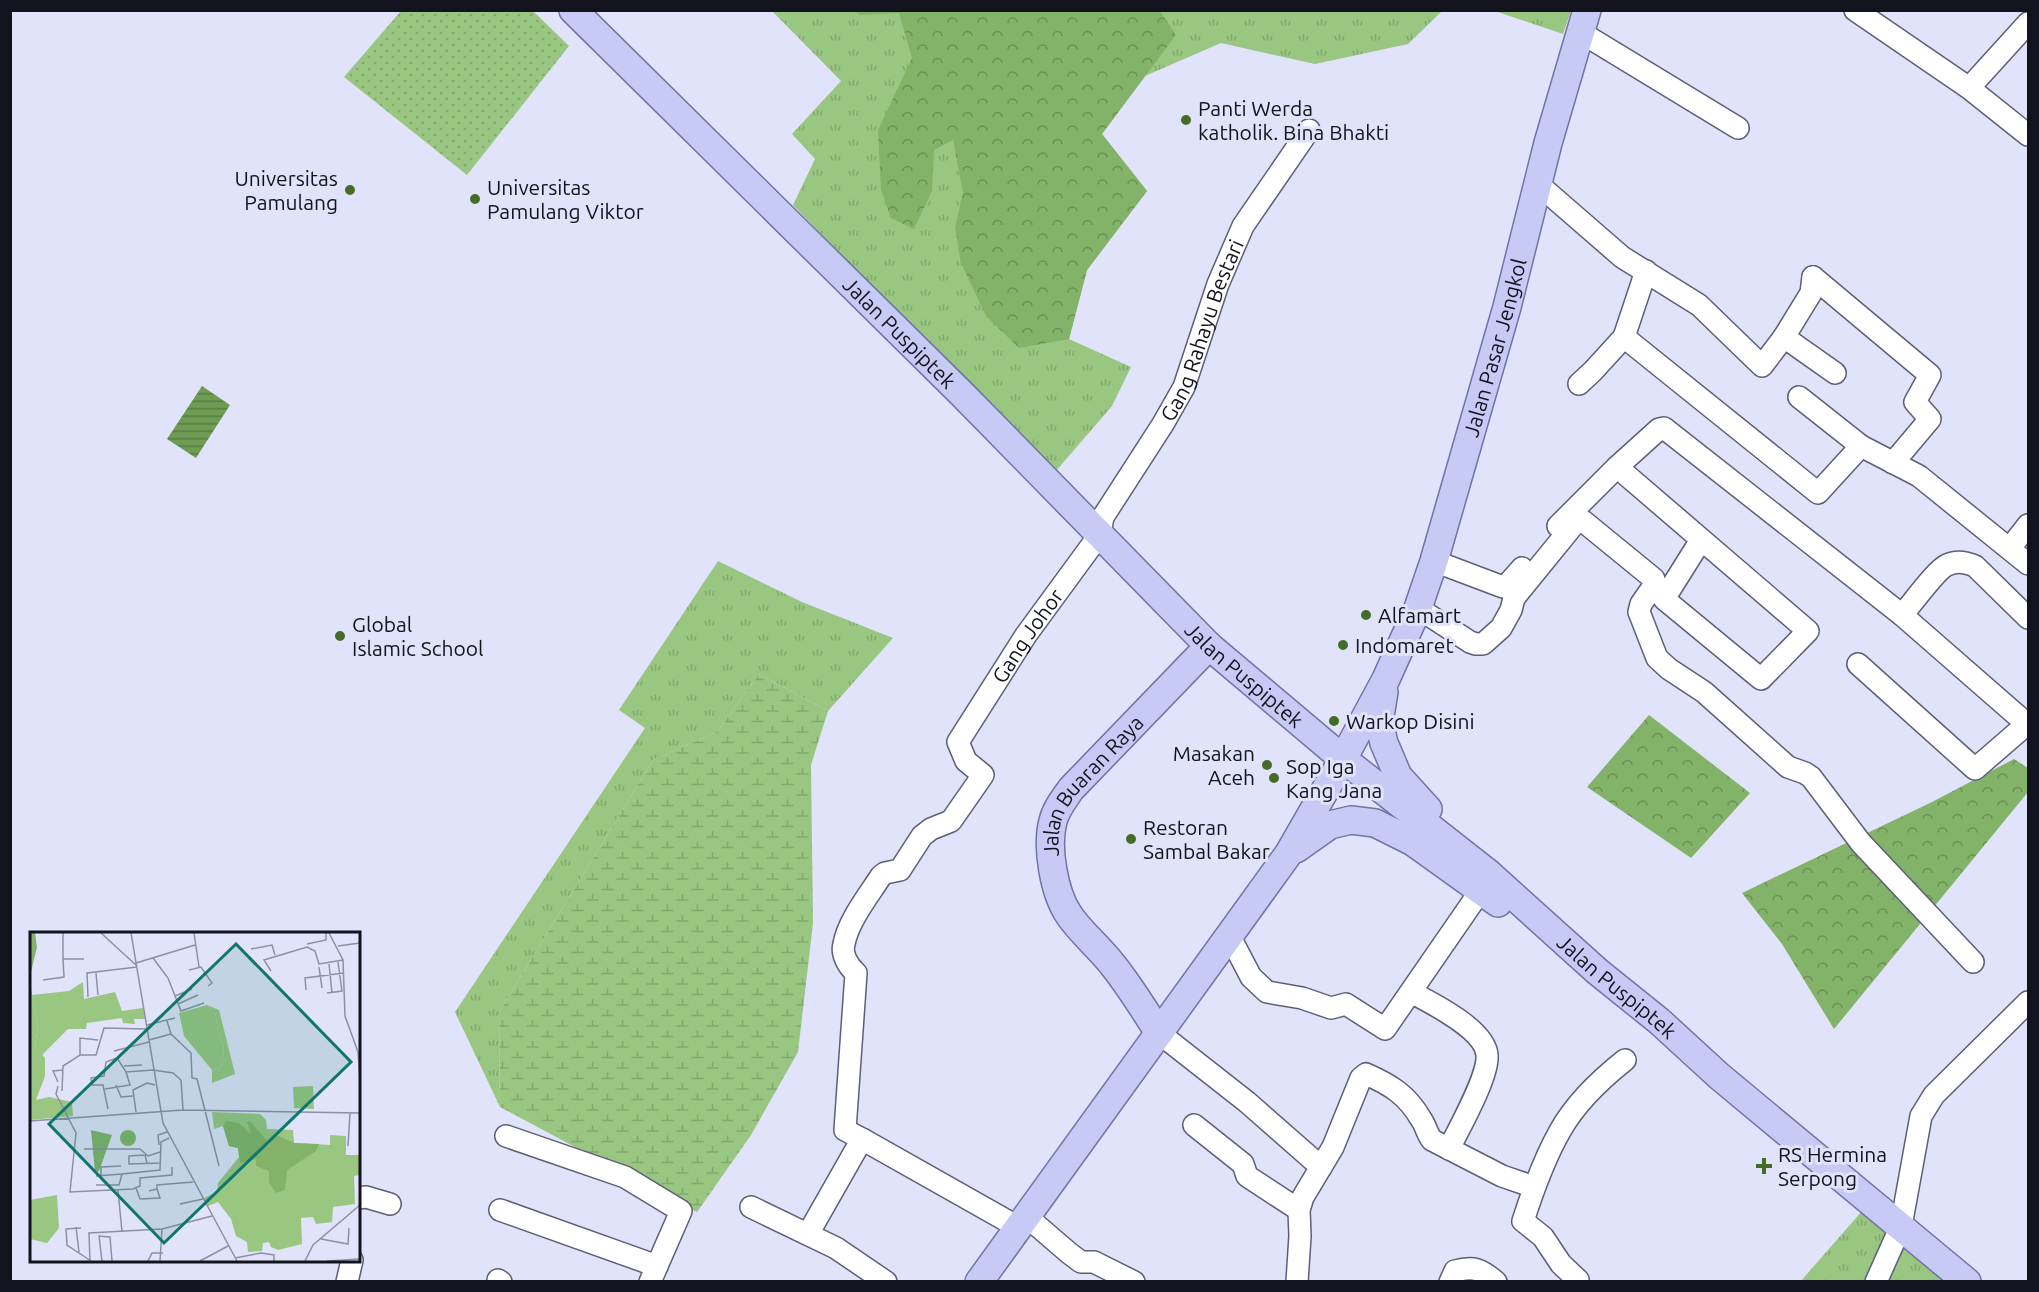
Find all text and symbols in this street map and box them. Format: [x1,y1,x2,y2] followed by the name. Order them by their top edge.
[1198,96,1389,144] place label: Panti Werda katholik. Bina Bhakti
[1179,113,1193,127] marker: Panti Werda katholik. Bina Bhakti
[235,166,338,214] place label: Universitas Pamulang
[487,175,644,223] place label: Universitas Pamulang Viktor
[343,183,357,197] marker: Universitas Pamulang
[468,192,482,206] marker: Universitas Pamulang Viktor
[1155,236,1248,425] street label: Gang Rahayu Bestari
[1458,256,1531,440] street label: Jalan Pasar Jengkol
[839,272,961,393] street label: Jalan Puspiptek
[987,584,1068,687] street label: Gang Johor
[1378,603,1461,627] place label: Alfamart
[1359,608,1373,622] marker: Alfamart
[352,612,483,660] place label: Global Islamic School
[1180,617,1308,733] street label: Jalan Puspiptek
[333,629,347,643] marker: Global Islamic School
[1355,633,1454,657] place label: Indomaret
[1336,638,1350,652] marker: Indomaret
[1346,709,1475,733] place label: Warkop Disini
[1038,710,1148,857] street label: Jalan Buaran Raya
[1327,714,1341,728] marker: Warkop Disini
[1173,741,1255,789] place label: Masakan Aceh
[1286,754,1382,802] place label: Sop Iga Kang Jana
[1260,758,1274,772] marker: Masakan Aceh
[1267,771,1281,785] marker: Sop Iga Kang Jana
[1143,815,1270,863] place label: Restoran Sambal Bakar
[1124,832,1138,846] marker: Restoran Sambal Bakar
[1553,929,1682,1043] street label: Jalan Puspiptek
[30,932,360,1262] inset map
[1778,1142,1887,1190] place label: RS Hermina Serpong
[1755,1157,1773,1175] marker: RS Hermina Serpong

